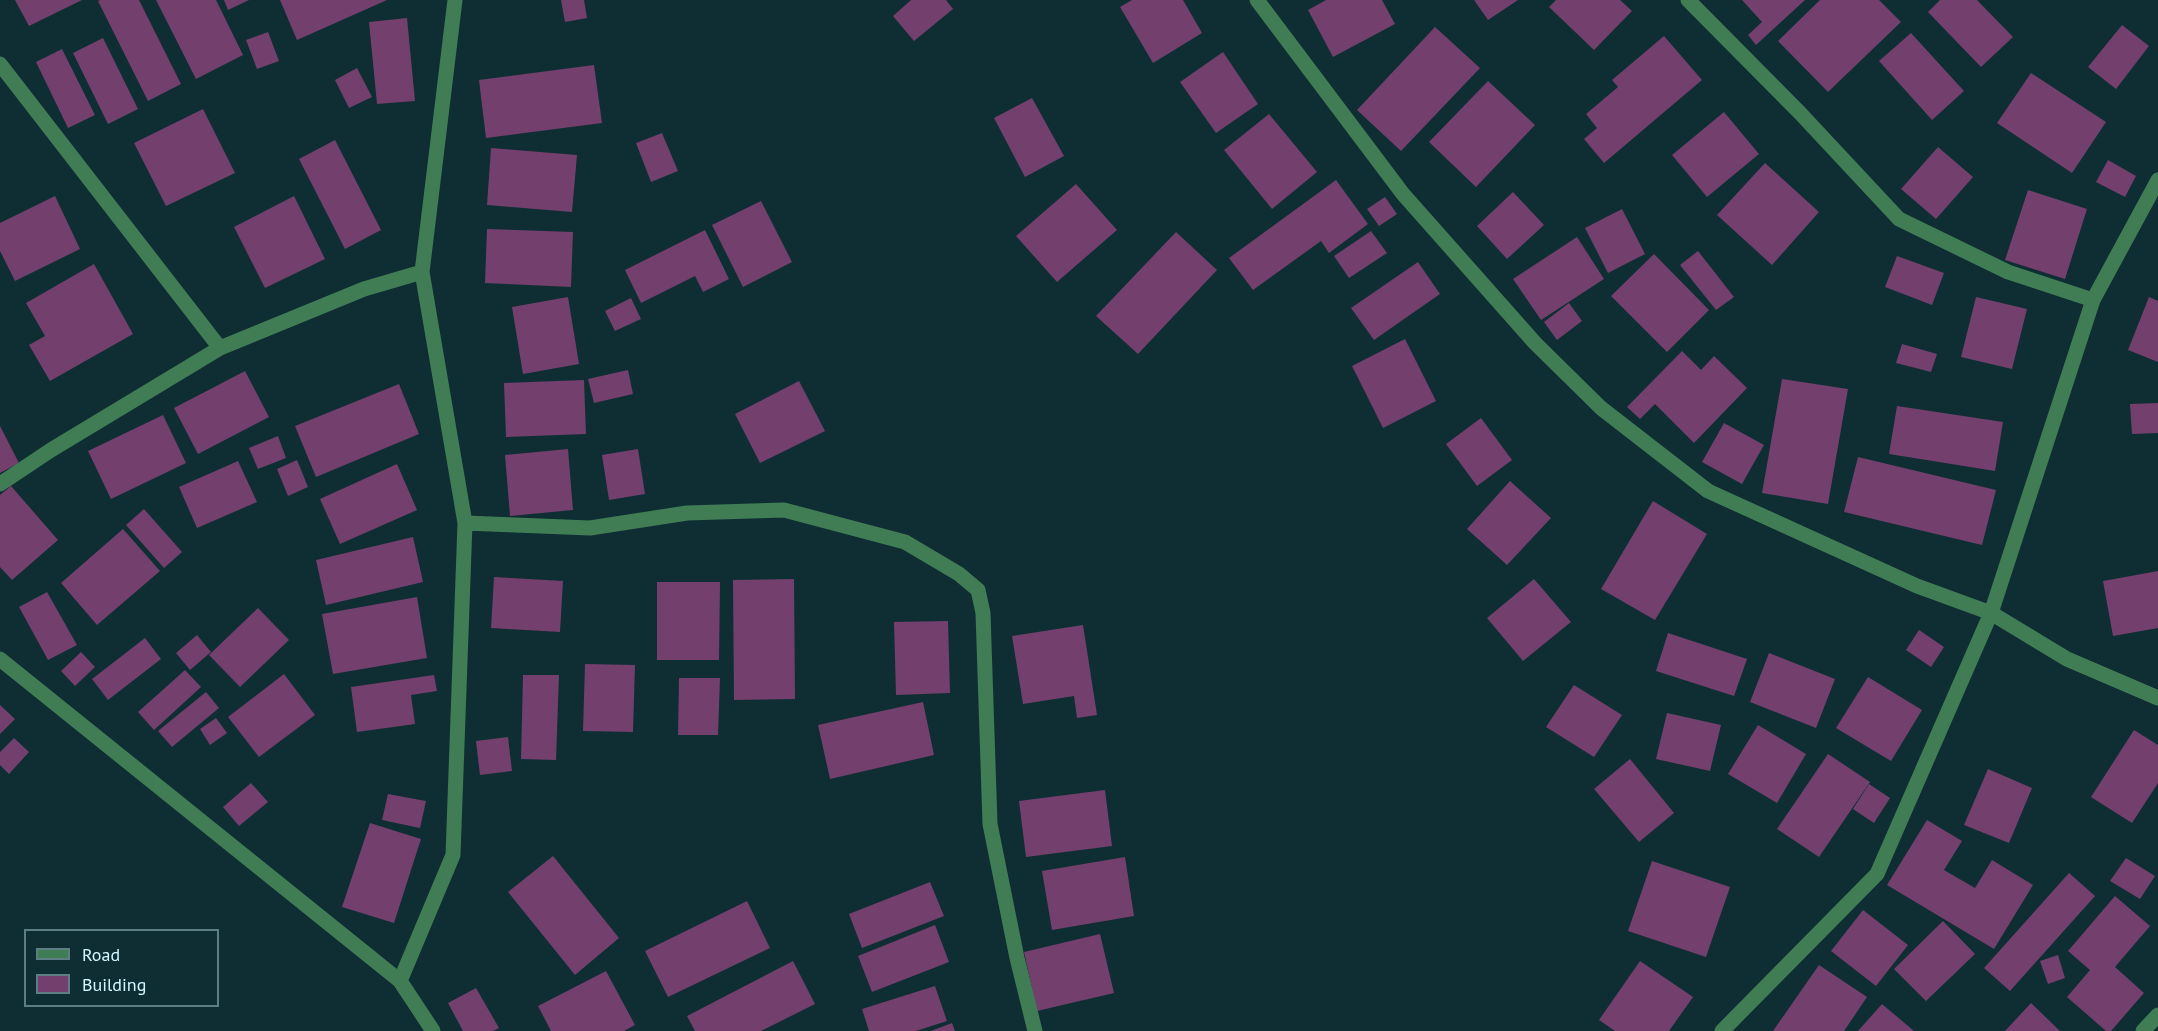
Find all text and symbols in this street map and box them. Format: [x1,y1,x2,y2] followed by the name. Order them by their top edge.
[24,929,219,1007] legend
[82,943,120,966] text: Road
[82,973,146,996] text: Building

